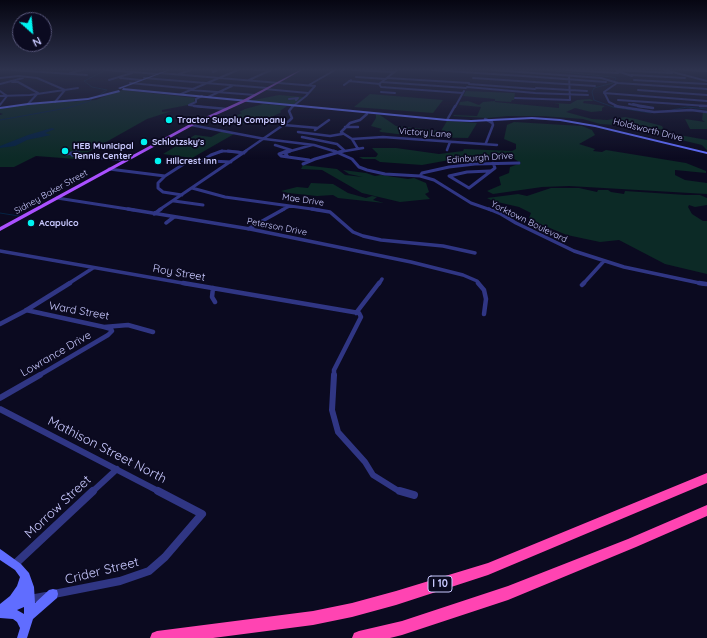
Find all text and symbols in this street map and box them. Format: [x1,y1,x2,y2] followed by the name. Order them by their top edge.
[12,12,52,52] north arrow
[30,34,44,50] text: N
[164,115,174,125] marker: Tractor Supply Company
[177,115,285,125] place label: Tractor Supply Company
[612,116,684,144] street label: Holdsworth Drive
[398,126,452,140] street label: Victory Lane
[139,137,149,147] marker: Schlotzsky's
[152,137,204,147] place label: Schlotzsky's
[73,141,134,162] place label: HEB Municipal Tennis Center
[60,146,70,156] marker: HEB Municipal Tennis Center
[447,150,513,166] street label: Edinburgh Drive
[153,156,163,166] marker: Hillcrest Inn
[166,156,217,166] place label: Hillcrest Inn
[13,167,89,217] street label: Sidney Baker Street
[281,192,325,208] street label: Mae Drive
[489,199,569,245] street label: Yorktown Boulevard
[246,216,308,238] street label: Peterson Drive
[26,218,36,228] marker: Acapulco
[39,218,79,228] place label: Acapulco
[152,262,206,284] street label: Roy Street
[48,299,110,323] street label: Ward Street
[18,328,94,380] street label: Lowrance Drive
[45,413,169,487] street label: Mathison Street North
[22,472,94,542] street label: Morrow Street
[63,554,141,588] street label: Crider Street
[428,576,452,592] road number: I 10

